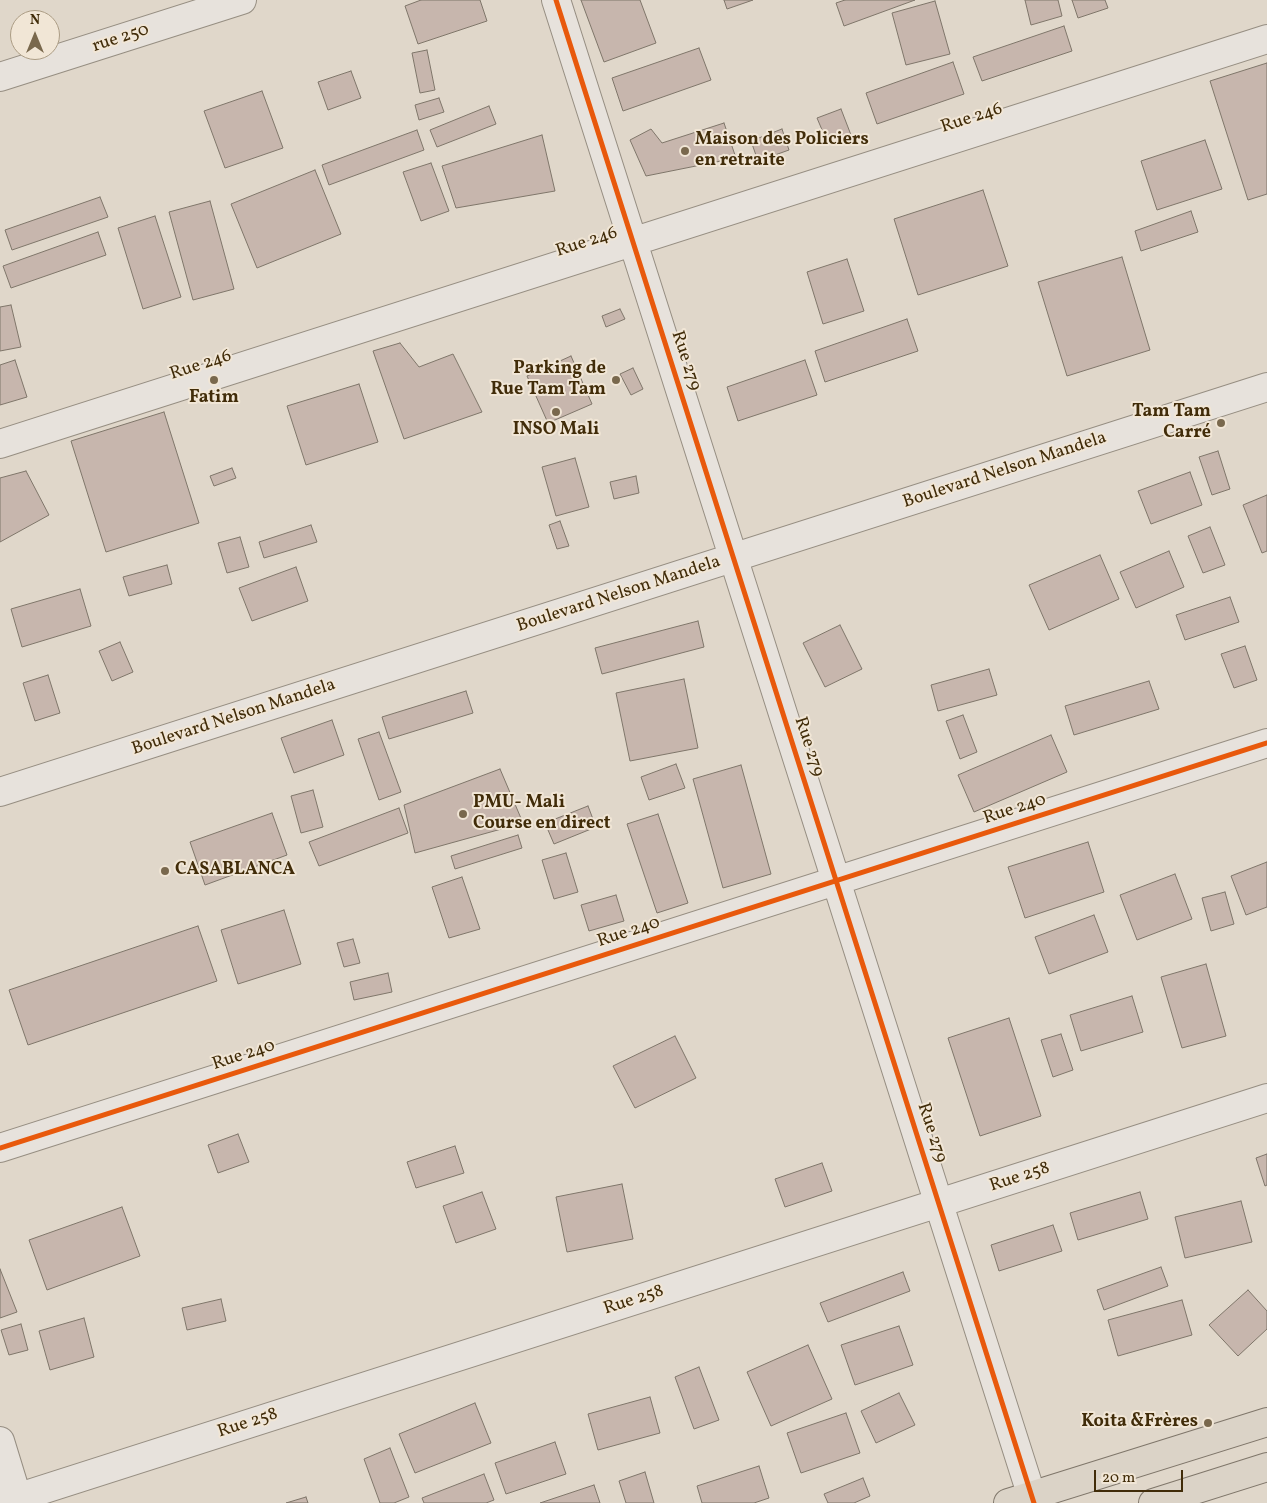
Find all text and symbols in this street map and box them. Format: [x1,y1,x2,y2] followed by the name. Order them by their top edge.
[10,10,60,60] north arrow
[30,11,40,30] text: N
[90,20,152,58] street label: rue 250
[939,99,1005,139] street label: Rue 246
[695,130,869,172] place label: Maison des Policiers en retraite
[679,145,691,157] marker: Maison des Policiers en retraite
[554,223,620,263] street label: Rue 246
[665,328,705,394] street label: Rue 279
[168,346,234,386] street label: Rue 246
[490,359,606,402] place label: Parking de Rue Tam Tam
[208,374,220,386] marker: Fatim
[610,374,622,386] marker: Parking de Rue Tam Tam
[189,388,239,410] place label: Fatim
[1132,402,1211,444] place label: Tam Tam Carré
[550,406,562,418] marker: INSO Mali
[1215,417,1227,429] marker: Tam Tam Carré
[513,420,599,442] place label: INSO Mali
[900,428,1110,514] street label: Boulevard Nelson Mandela
[514,552,724,638] street label: Boulevard Nelson Mandela
[129,675,339,761] street label: Boulevard Nelson Mandela
[788,714,828,780] street label: Rue 279
[981,790,1049,830] street label: Rue 240
[473,793,610,836] place label: PMU- Mali Course en direct
[457,808,469,820] marker: PMU- Mali Course en direct
[175,860,295,882] place label: CASABLANCA
[159,865,171,877] marker: CASABLANCA
[595,913,663,953] street label: Rue 240
[210,1036,278,1076] street label: Rue 240
[911,1100,951,1166] street label: Rue 279
[987,1158,1053,1198] street label: Rue 258
[601,1281,667,1321] street label: Rue 258
[215,1404,281,1444] street label: Rue 258
[1081,1412,1198,1434] place label: Koita &Frères
[1202,1417,1214,1429] marker: Koita &Frères
[1097,1460,1186,1492] scale bar
[1102,1468,1135,1489] text: 20 m

